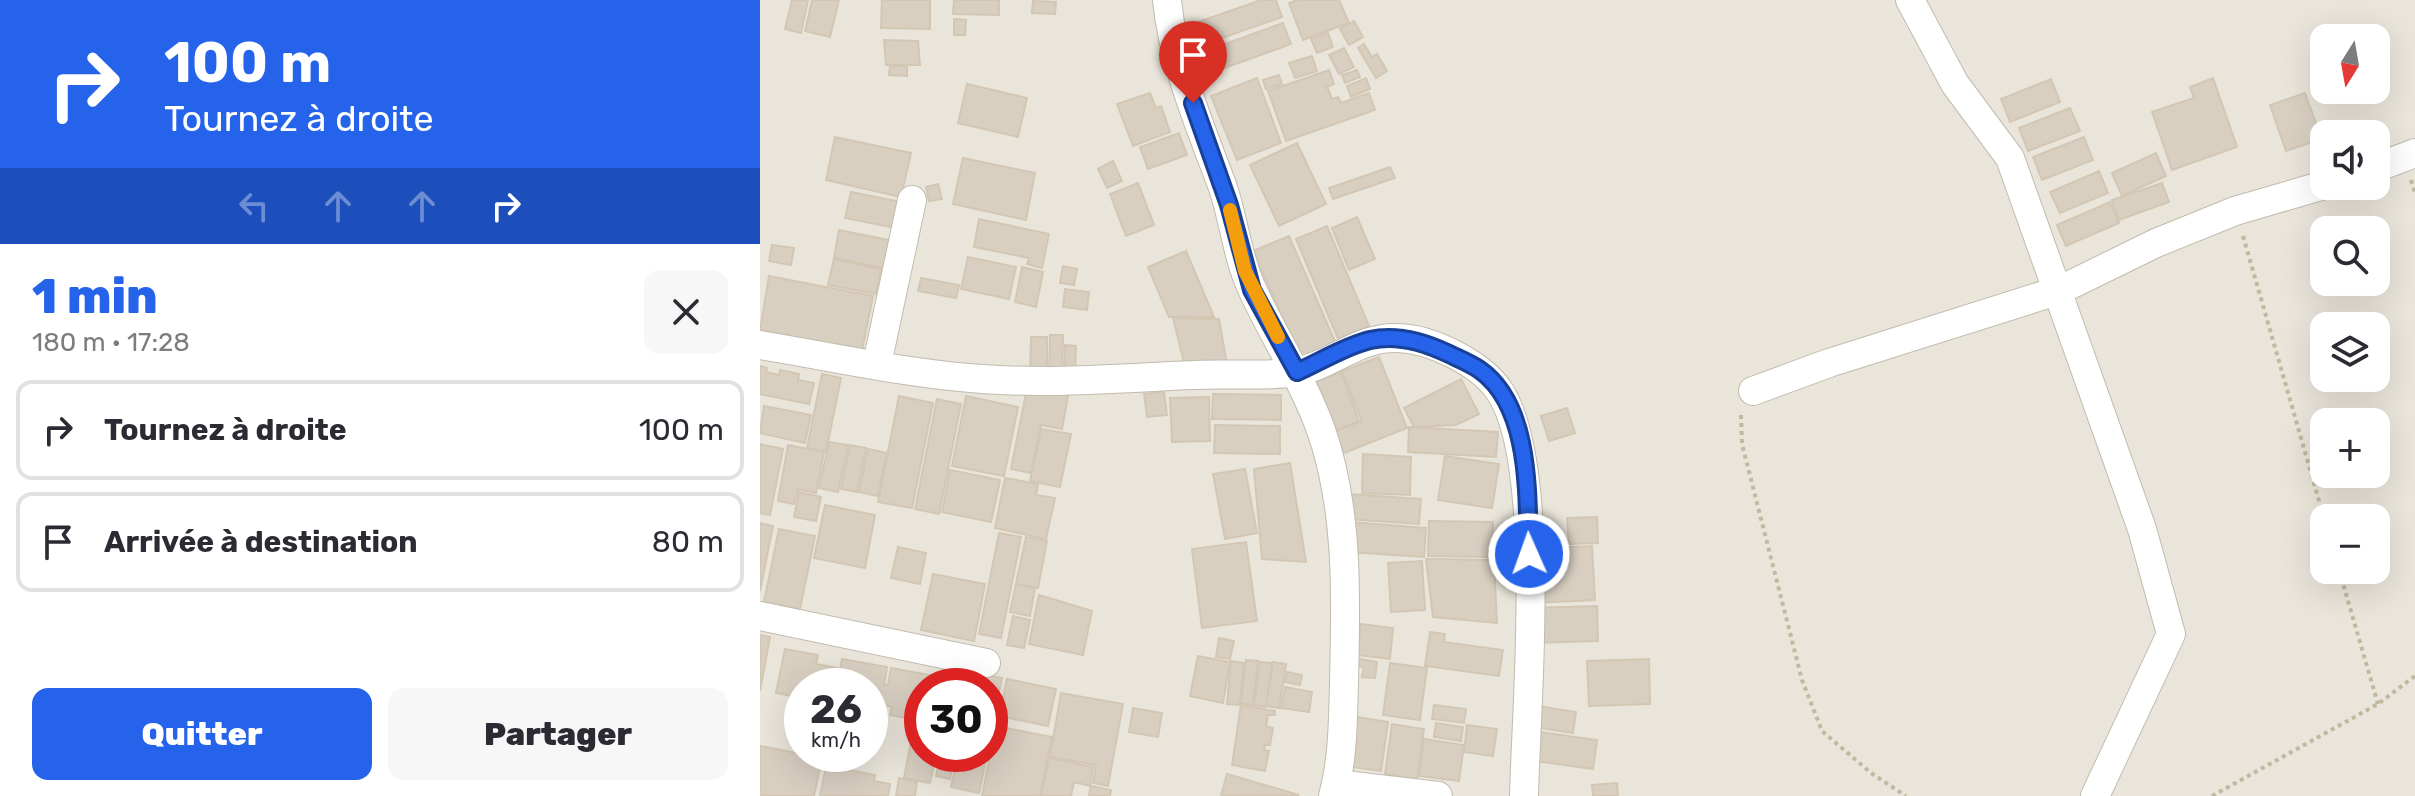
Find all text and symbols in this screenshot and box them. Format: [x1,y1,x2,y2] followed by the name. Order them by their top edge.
[1159,21,1227,103] pin
[2310,24,2390,104] north arrow
[2310,24,2390,584] map controls
[164,30,331,96] text: 100 m
[32,32,136,136] icon: right
[1171,33,1215,77] icon: arrive
[164,97,434,140] text: Tournez à droite
[2310,120,2390,200] button: sound
[232,184,276,228] icon: left
[316,184,360,228] icon: ahead
[400,184,444,228] icon: ahead
[484,184,528,228] icon: right
[2310,216,2390,296] button: search
[32,268,158,325] text: 1 min
[644,270,728,354] button: close
[2310,312,2390,392] button: layers
[32,327,190,358] text: 180 m · 17:28
[36,408,80,452] icon: right
[2310,408,2390,488] button: +
[104,412,347,448] text: Tournez à droite
[639,412,724,448] text: 100 m
[2310,504,2390,584] button: −
[1487,512,1571,596] position arrow
[36,520,80,564] icon: arrive
[104,524,418,560] text: Arrivée à destination
[652,524,724,560] text: 80 m
[904,668,1008,772] speed limit sign: 30
[810,686,862,733] text: 26
[32,688,372,780] button: Quitter
[388,688,728,780] button: Partager
[811,728,861,752] text: km/h

